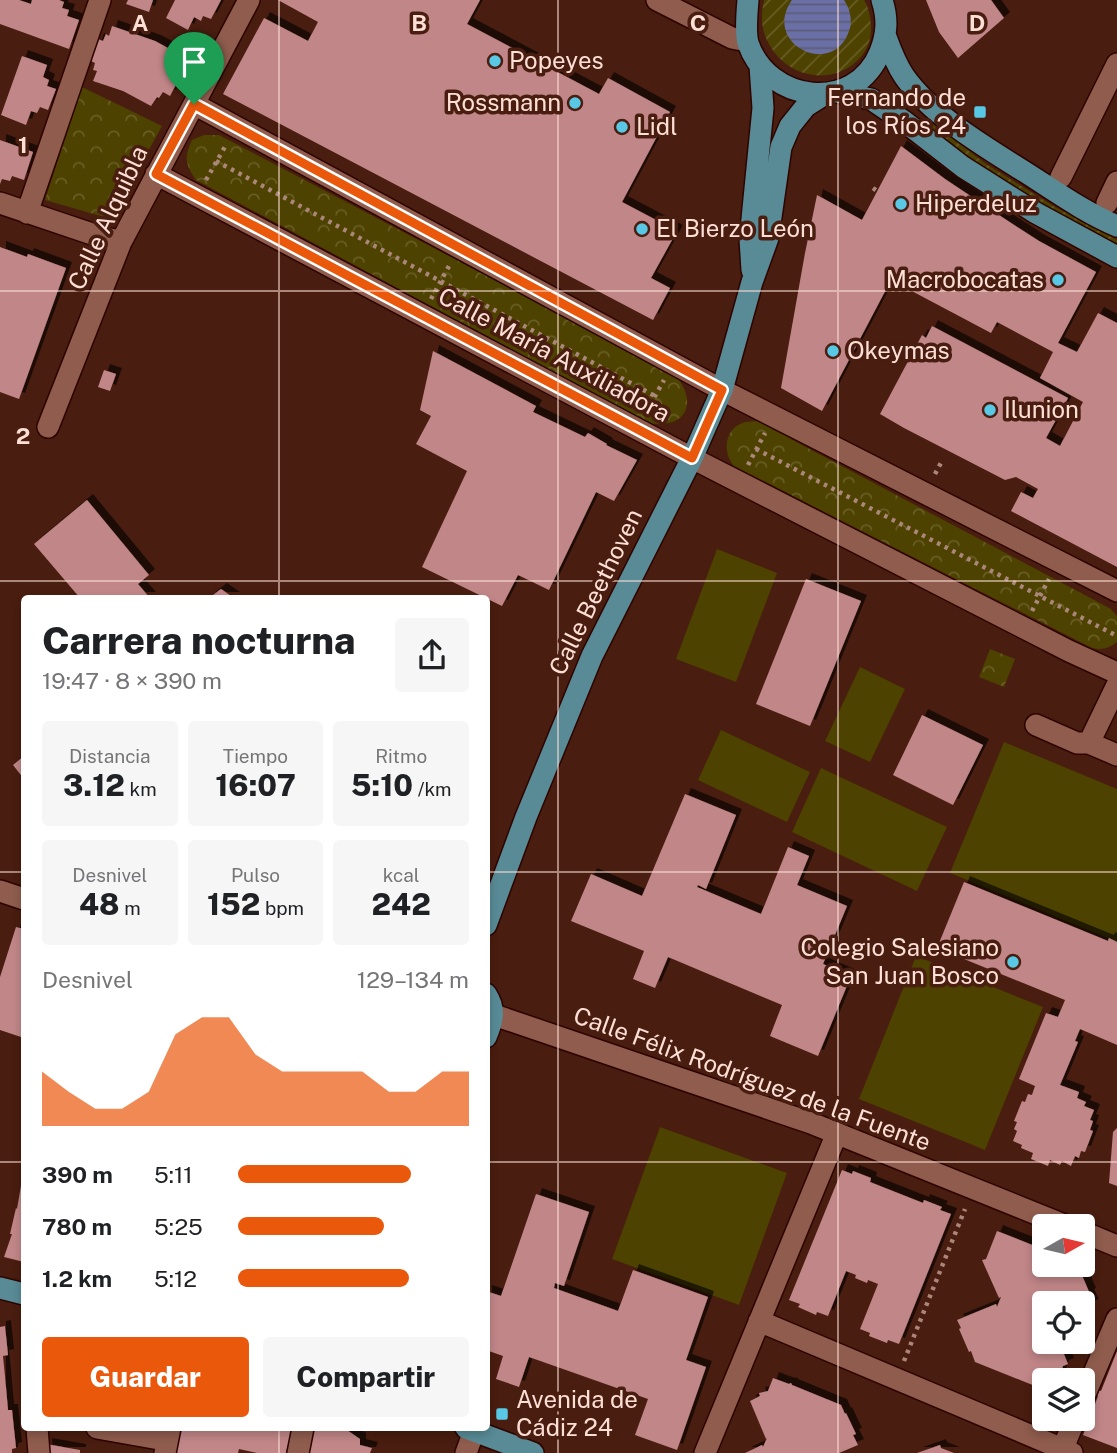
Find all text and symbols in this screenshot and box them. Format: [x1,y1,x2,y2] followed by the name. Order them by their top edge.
[132,9,149,36] text: A
[411,9,427,36] text: B
[690,9,706,36] text: C
[969,9,985,36] text: D
[164,32,224,104] pin
[175,43,213,81] icon: arrive
[509,46,604,74] place label: Popeyes
[487,53,503,69] marker: Popeyes
[827,83,966,139] place label: Fernando de los Ríos 24
[446,88,561,116] place label: Rossmann
[567,95,583,111] marker: Rossmann
[972,104,988,120] marker: Fernando de los Ríos 24
[636,112,678,140] place label: Lidl
[614,119,630,135] marker: Lidl
[18,131,28,158] text: 1
[62,141,153,294] street label: Calle Alquibla
[915,189,1037,217] place label: Hiperdeluz
[893,196,909,212] marker: Hiperdeluz
[656,214,814,242] place label: El Bierzo León
[634,221,650,237] marker: El Bierzo León
[886,265,1044,293] place label: Macrobocatas
[1050,272,1066,288] marker: Macrobocatas
[434,281,675,427] street label: Calle María Auxiliadora
[847,336,950,364] place label: Okeymas
[825,343,841,359] marker: Okeymas
[1004,395,1079,423] place label: Ilunion
[982,402,998,418] marker: Ilunion
[16,422,30,449] text: 2
[543,504,647,679] street label: Calle Beethoven
[42,618,356,663] text: Carrera nocturna
[395,618,469,692] button: share
[42,667,222,694] text: 19:47 · 8 × 390 m
[69,745,151,767] text: Distancia
[223,745,288,767] text: Tiempo
[375,745,427,767] text: Ritmo
[63,767,125,803] text: 3.12
[215,767,296,803] text: 16:07
[351,767,413,803] text: 5:10
[125,778,157,800] text: km
[413,778,452,800] text: /km
[72,864,147,886] text: Desnivel
[231,864,280,886] text: Pulso
[383,864,420,886] text: kcal
[79,886,120,922] text: 48
[207,886,260,922] text: 152
[372,886,431,922] text: 242
[120,897,141,919] text: m
[260,897,304,919] text: bpm
[800,933,999,989] place label: Colegio Salesiano San Juan Bosco
[1005,954,1021,970] marker: Colegio Salesiano San Juan Bosco
[42,966,133,993] text: Desnivel
[357,966,469,993] text: 129–134 m
[570,1000,935,1156] street label: Calle Félix Rodríguez de la Fuente
[42,1161,113,1188] text: 390 m
[154,1161,193,1188] text: 5:11
[42,1213,112,1240] text: 780 m
[154,1213,203,1240] text: 5:25
[1032,1214,1096,1278] north arrow
[1032,1214,1095,1431] map controls
[42,1265,112,1292] text: 1.2 km
[154,1265,197,1292] text: 5:12
[1032,1291,1095,1354] button: locate
[42,1337,249,1417] button: Guardar
[263,1337,469,1417] button: Compartir
[1032,1368,1095,1431] button: layers
[516,1385,638,1441] place label: Avenida de Cádiz 24
[494,1406,510,1422] marker: Avenida de Cádiz 24

